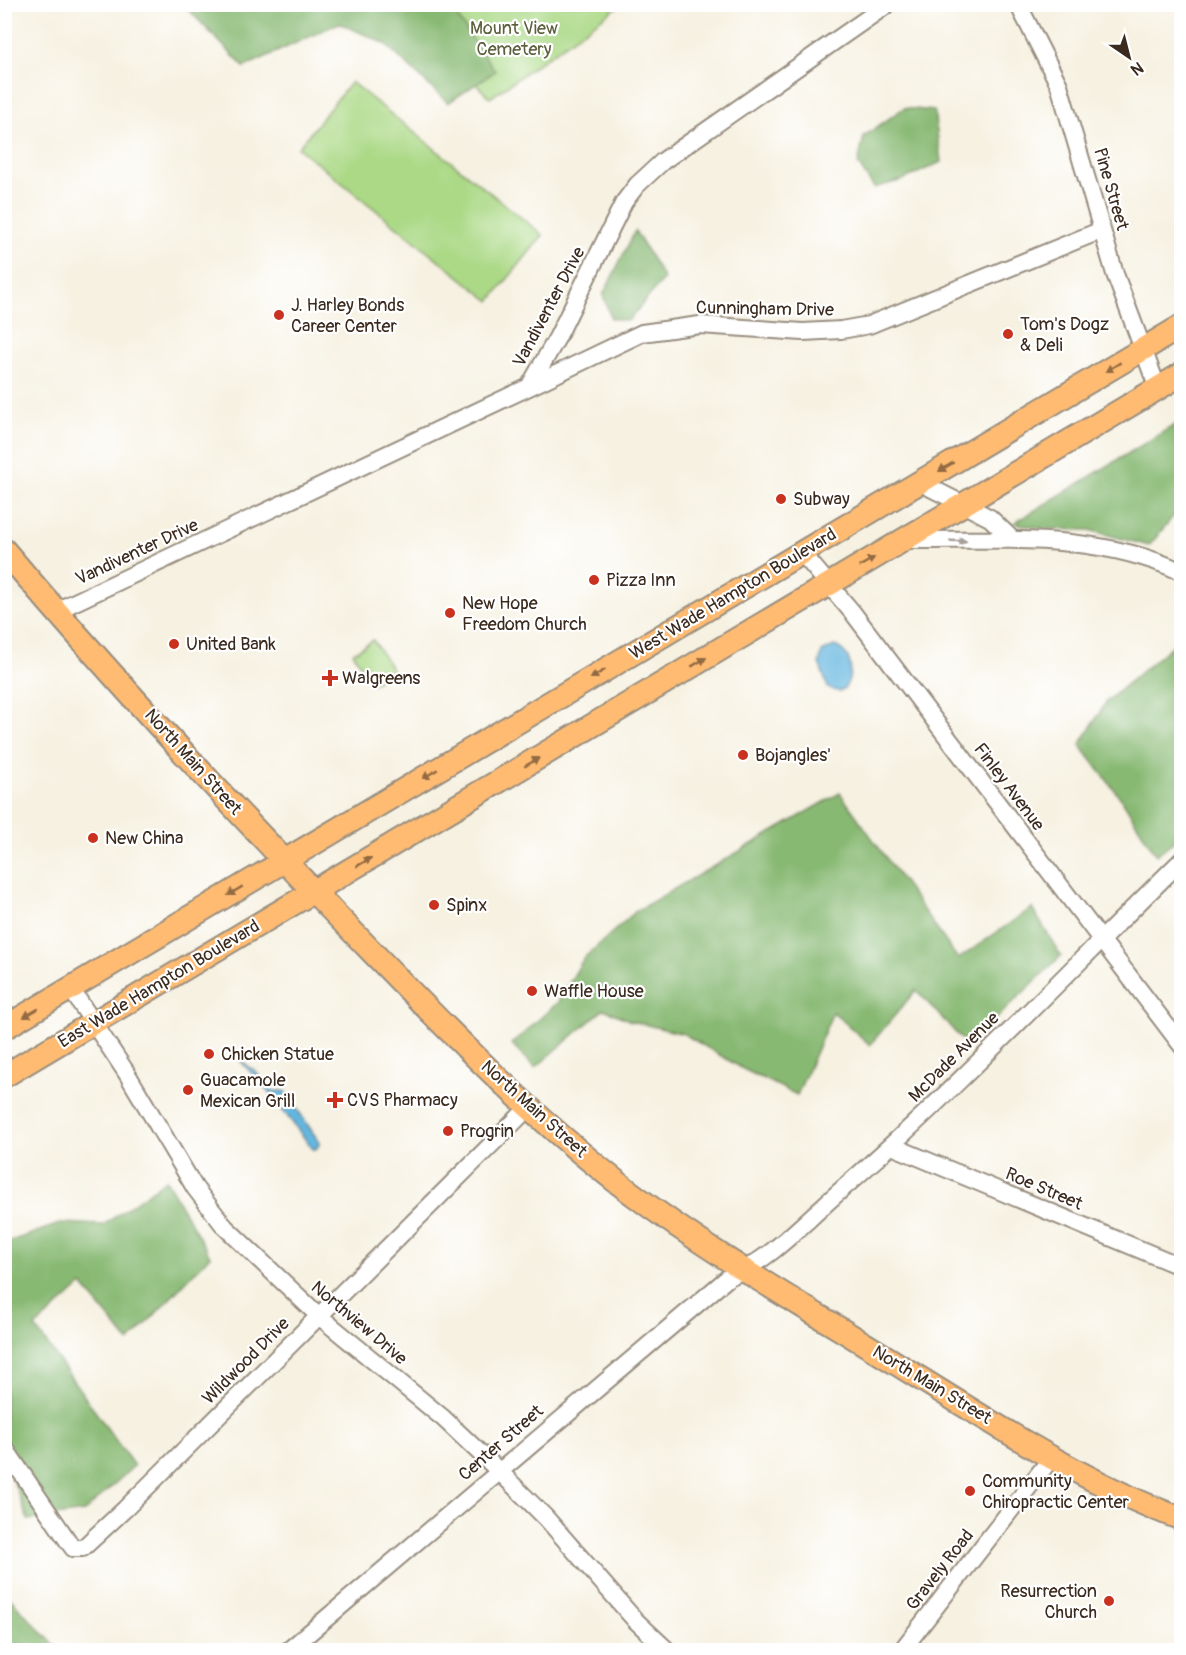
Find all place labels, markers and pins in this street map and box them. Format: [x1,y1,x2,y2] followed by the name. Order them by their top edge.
[291,294,404,338] place label: J. Harley Bonds Career Center
[272,308,286,322] marker: J. Harley Bonds Career Center
[1020,313,1109,357] place label: Tom's Dogz & Deli
[1001,327,1015,341] marker: Tom's Dogz & Deli
[793,488,850,511] place label: Subway
[774,492,788,506] marker: Subway
[606,569,676,592] place label: Pizza Inn
[587,573,601,587] marker: Pizza Inn
[462,592,587,636] place label: New Hope Freedom Church
[443,606,457,620] marker: New Hope Freedom Church
[186,633,276,656] place label: United Bank
[167,637,181,651] marker: United Bank
[342,667,420,690] place label: Walgreens
[323,671,337,685] marker: Walgreens
[755,744,831,767] place label: Bojangles'
[736,748,750,762] marker: Bojangles'
[105,827,183,850] place label: New China
[86,831,100,845] marker: New China
[446,894,487,917] place label: Spinx
[427,898,441,912] marker: Spinx
[544,980,644,1003] place label: Waffle House
[525,984,539,998] marker: Waffle House
[221,1043,334,1066] place label: Chicken Statue
[202,1047,216,1061] marker: Chicken Statue
[200,1069,295,1113] place label: Guacamole Mexican Grill
[181,1083,195,1097] marker: Guacamole Mexican Grill
[347,1089,458,1112] place label: CVS Pharmacy
[328,1093,342,1107] marker: CVS Pharmacy
[460,1120,514,1143] place label: Progrin
[441,1124,455,1138] marker: Progrin
[982,1470,1130,1514] place label: Community Chiropractic Center
[963,1484,977,1498] marker: Community Chiropractic Center
[1000,1580,1097,1624] place label: Resurrection Church
[1102,1594,1116,1608] marker: Resurrection Church

